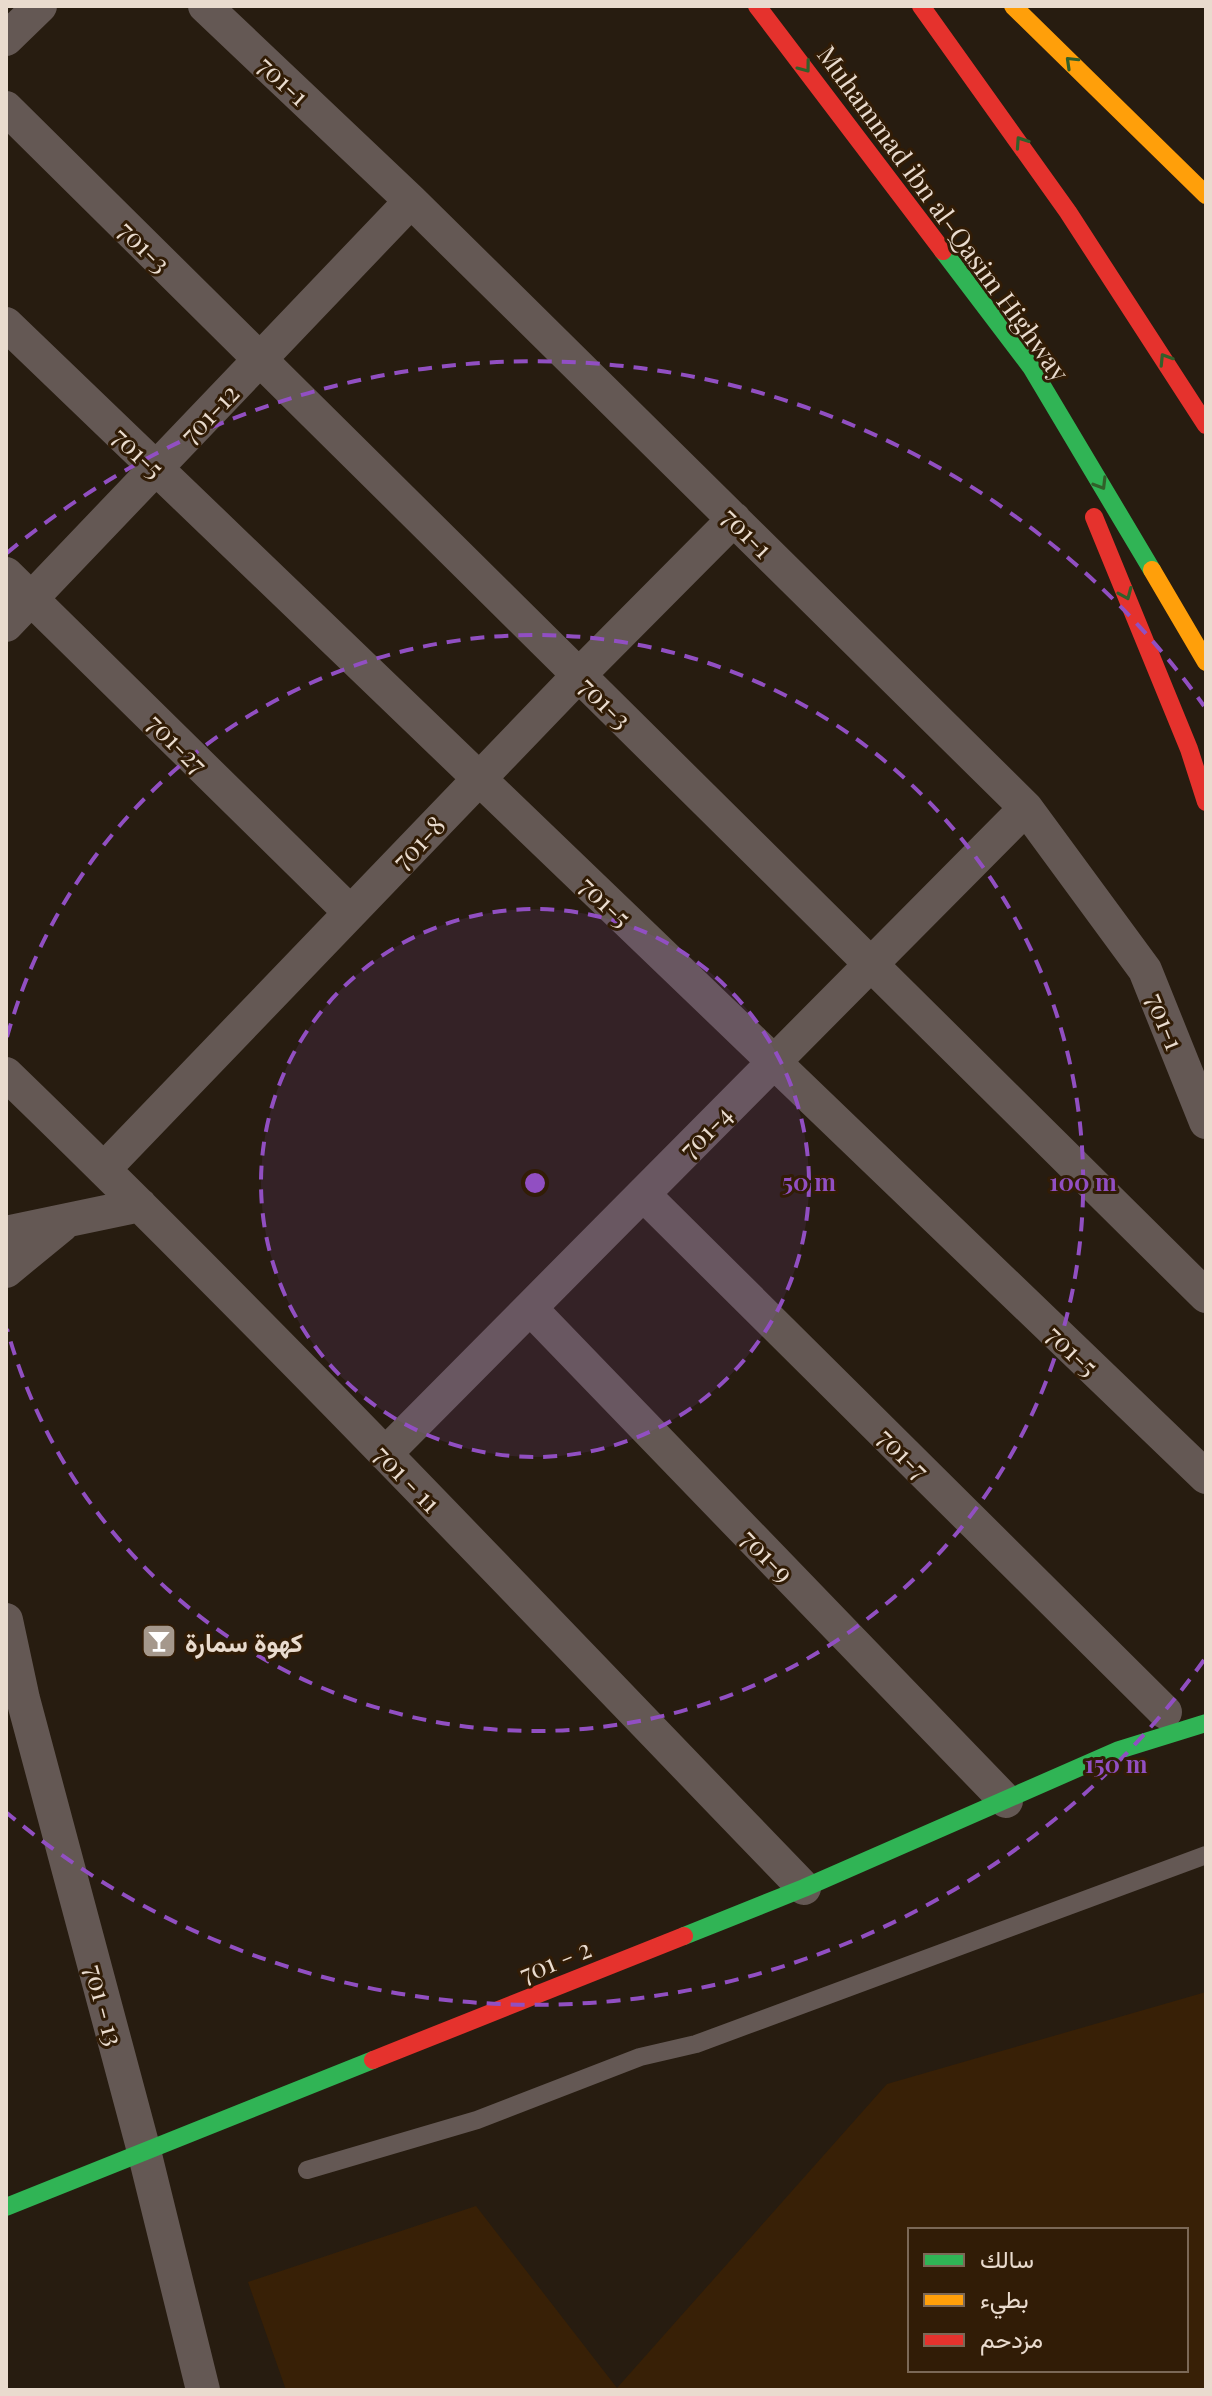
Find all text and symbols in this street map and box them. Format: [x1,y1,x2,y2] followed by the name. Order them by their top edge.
[810,38,1078,388] street label: Muhammad ibn al-Qasim Highway
[251,47,317,113] street label: 701-1
[1066,56,1080,71] one-way arrow
[795,58,810,73] one-way arrow
[1016,137,1031,151] one-way arrow
[111,212,179,280] street label: 701-3
[1159,353,1175,368] one-way arrow
[172,375,246,451] street label: 701-12
[106,419,172,485] street label: 701-5
[1091,475,1106,490] one-way arrow
[715,499,781,565] street label: 701-1
[1116,586,1132,600] one-way arrow
[572,668,640,736] street label: 701-3
[140,705,216,781] street label: 701-27
[384,808,452,876] street label: 701-8
[573,868,639,934] street label: 701-5
[1139,988,1193,1055] street label: 701-1
[671,1097,739,1165] street label: 701-4
[782,1165,836,1197] text: 50 m
[1049,1165,1117,1197] text: 100 m
[521,1169,549,1197] centre of rings
[1040,1317,1106,1383] street label: 701-5
[871,1420,938,1487] street label: 701-7
[367,1437,449,1520] street label: 701 - 11
[734,1521,802,1589] street label: 701-9
[140,1622,178,1660] bar icon: كهوة سمارة
[185,1624,303,1659] place label: كهوة سمارة
[1085,1747,1148,1779] text: 150 m
[514,1930,596,1990] street label: 701 - 2
[77,1961,133,2049] street label: 701 - 13
[908,2228,1188,2372] legend
[980,2242,1034,2274] text: سالك
[980,2282,1029,2319] text: بطيء
[980,2322,1043,2356] text: مزدحم

